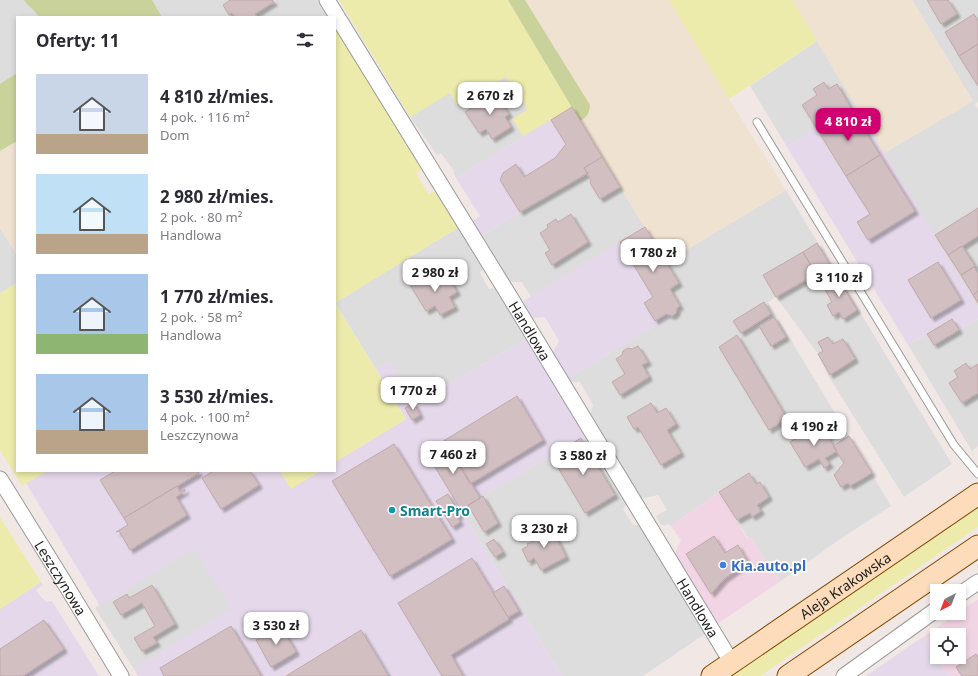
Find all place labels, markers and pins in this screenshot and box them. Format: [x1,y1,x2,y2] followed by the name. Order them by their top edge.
[449,82,531,116] pin: 2 670 zł
[807,108,889,142] pin: 4 810 zł
[612,239,694,273] pin: 1 780 zł
[394,259,476,293] pin: 2 980 zł
[798,264,880,298] pin: 3 110 zł
[372,377,454,411] pin: 1 770 zł
[773,413,855,447] pin: 4 190 zł
[412,441,494,475] pin: 7 460 zł
[542,442,624,476] pin: 3 580 zł
[400,501,470,520] place label: Smart-Pro
[387,505,397,515] marker: Smart-Pro
[503,515,585,549] pin: 3 230 zł
[731,556,806,575] place label: Kia.auto.pl
[718,560,728,570] marker: Kia.auto.pl
[235,612,317,646] pin: 3 530 zł

